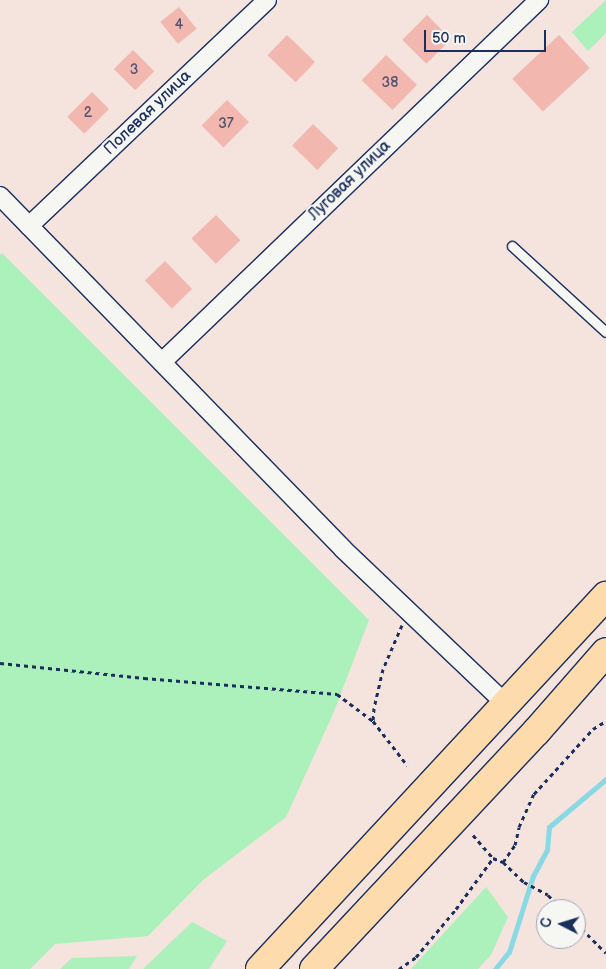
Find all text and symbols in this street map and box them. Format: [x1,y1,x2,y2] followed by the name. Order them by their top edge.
[175,17,183,33] house number: 4
[426,20,548,52] scale bar
[432,29,466,48] text: 50 m
[130,62,138,78] house number: 3
[101,67,195,159] street label: Полевая улица
[382,75,398,91] house number: 38
[84,105,92,121] house number: 2
[218,116,234,132] house number: 37
[305,137,395,225] street label: Луговая улица
[536,899,586,949] north arrow
[538,917,555,928] text: С

